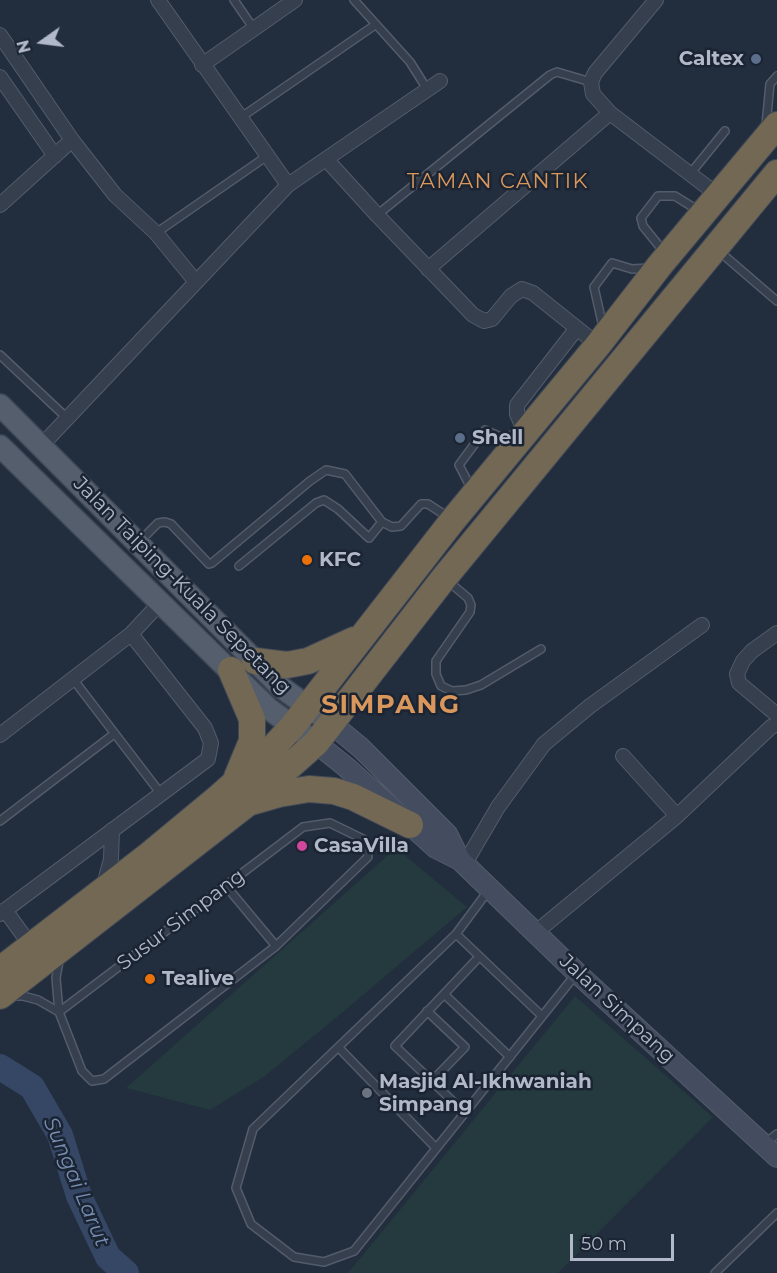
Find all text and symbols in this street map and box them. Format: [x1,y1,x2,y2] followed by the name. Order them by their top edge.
[12,12,72,72] north arrow
[13,38,35,55] text: N
[679,47,744,71] place label: Caltex
[749,52,763,66] marker: Caltex
[407,169,589,195] district label: TAMAN CANTIK
[472,426,523,450] place label: Shell
[453,431,467,445] marker: Shell
[68,472,296,700] street label: Jalan Taiping-Kuala Sepetang
[319,548,361,572] place label: KFC
[300,553,314,567] marker: KFC
[321,689,461,721] district label: SIMPANG
[314,834,409,858] place label: CasaVilla
[295,839,309,853] marker: CasaVilla
[112,864,250,976] street label: Susur Simpang
[554,949,680,1069] street label: Jalan Simpang
[162,967,234,991] place label: Tealive
[143,972,157,986] marker: Tealive
[379,1070,592,1117] place label: Masjid Al-Ikhwaniah Simpang
[360,1086,374,1100] marker: Masjid Al-Ikhwaniah Simpang
[37,1113,115,1251] water label: Sungai Larut
[573,1222,676,1260] scale bar
[581,1233,627,1255] text: 50 m

